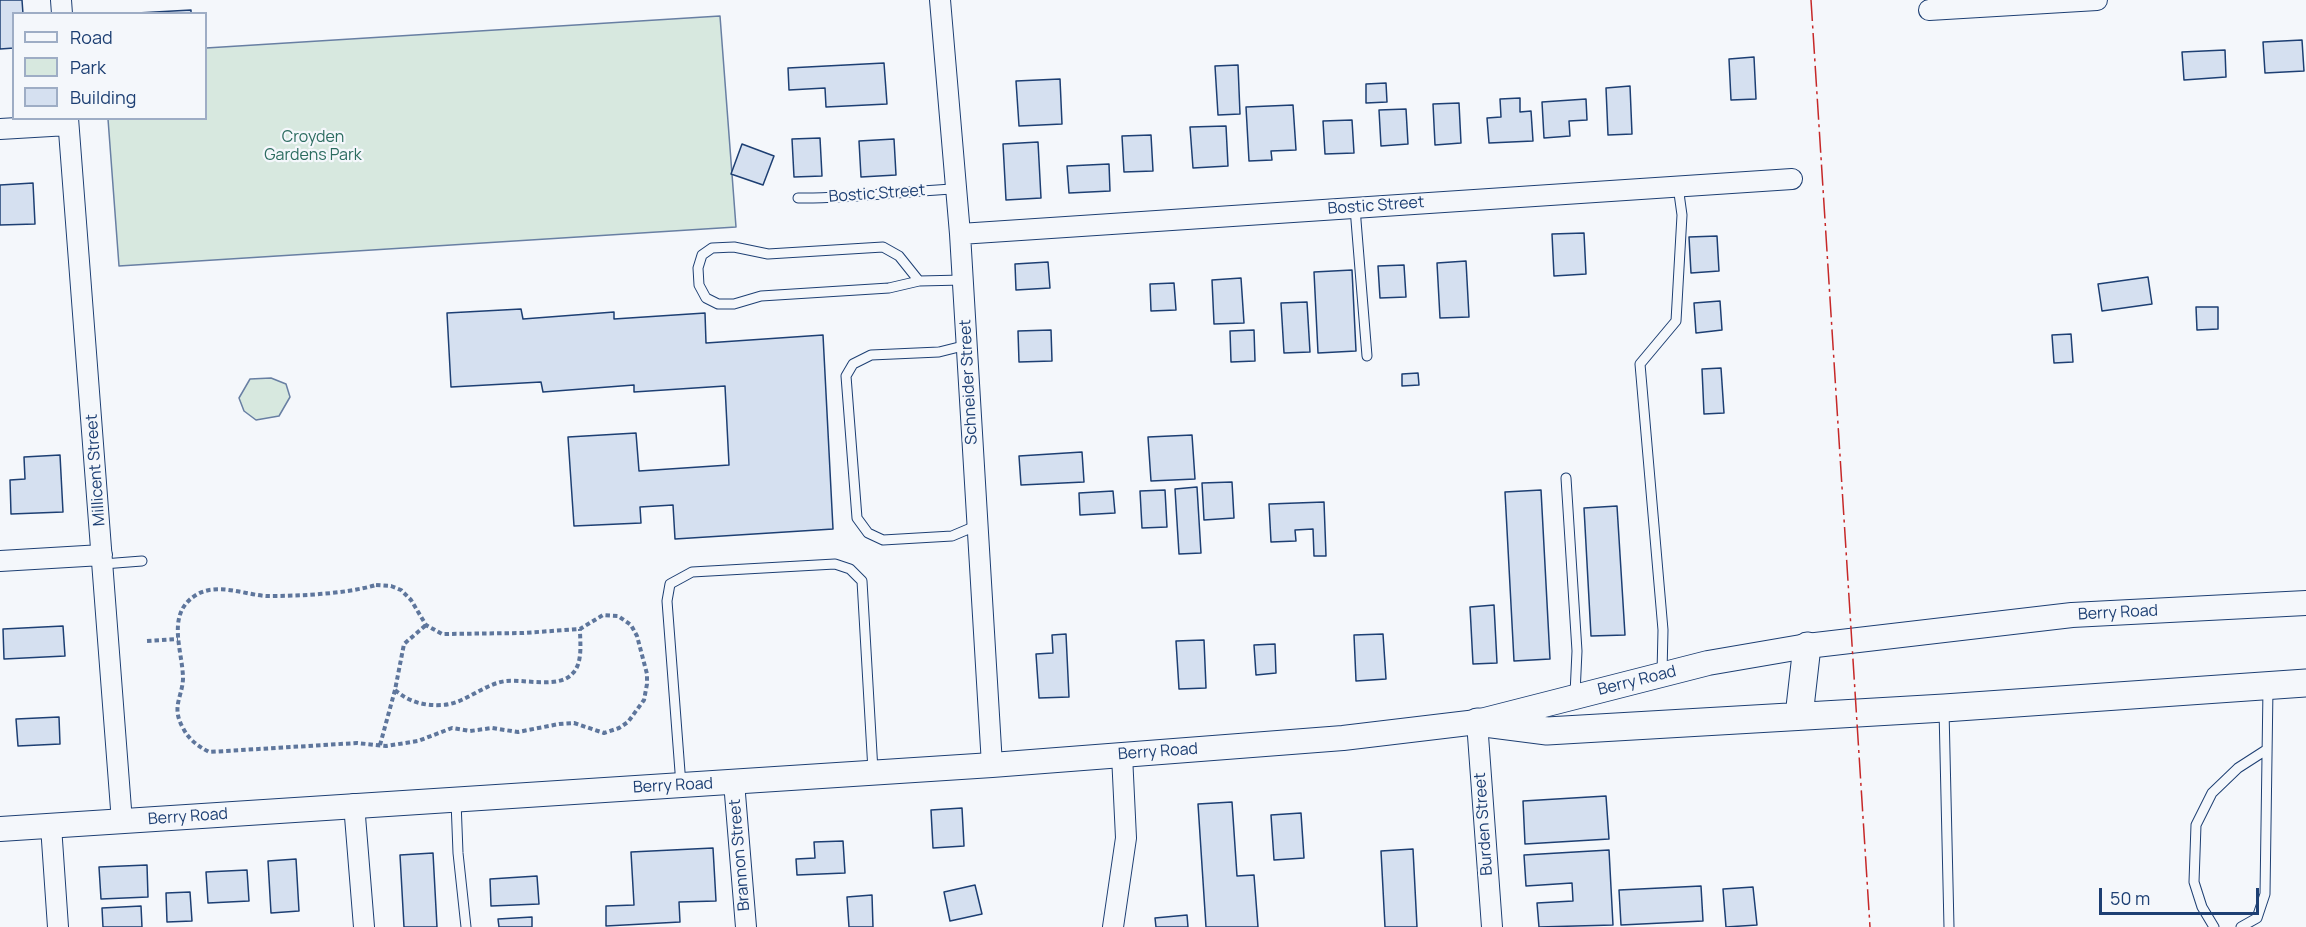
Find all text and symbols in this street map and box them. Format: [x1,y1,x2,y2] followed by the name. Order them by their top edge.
[12,12,207,120] legend
[70,25,113,49] text: Road
[70,55,106,79] text: Park
[70,85,136,109] text: Building
[264,128,362,166] park label: Croyden Gardens Park
[828,181,926,207] street label: Bostic Street
[1327,193,1425,219] street label: Bostic Street
[956,319,982,445] street label: Schneider Street
[83,413,109,527] street label: Millicent Street
[2077,601,2159,625] street label: Berry Road
[1596,662,1678,700] street label: Berry Road
[1117,740,1199,764] street label: Berry Road
[1471,772,1497,876] street label: Burden Street
[632,774,714,798] street label: Berry Road
[726,798,754,912] street label: Brannon Street
[147,805,229,829] street label: Berry Road
[2102,876,2262,914] scale bar
[2110,886,2150,910] text: 50 m

